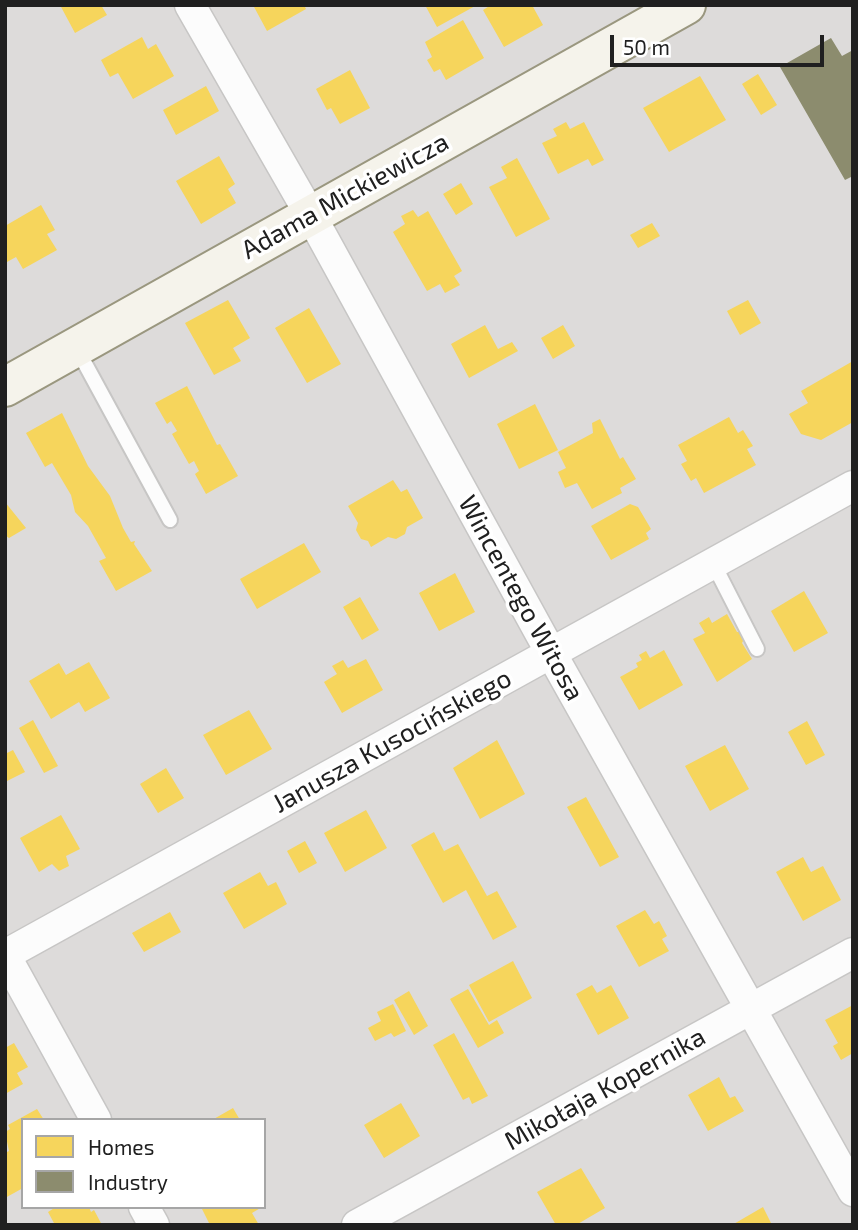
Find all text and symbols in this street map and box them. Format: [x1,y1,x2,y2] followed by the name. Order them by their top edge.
[613,21,826,65] scale bar
[623,34,670,59] text: 50 m
[236,126,454,266] street label: Adama Mickiewicza
[452,490,590,706] street label: Wincentego Witosa
[267,662,517,820] street label: Janusza Kusocińskiego
[499,1021,711,1157] street label: Mikołaja Kopernika
[21,1118,266,1209] legend
[88,1134,154,1159] text: Homes
[88,1169,168,1194] text: Industry

